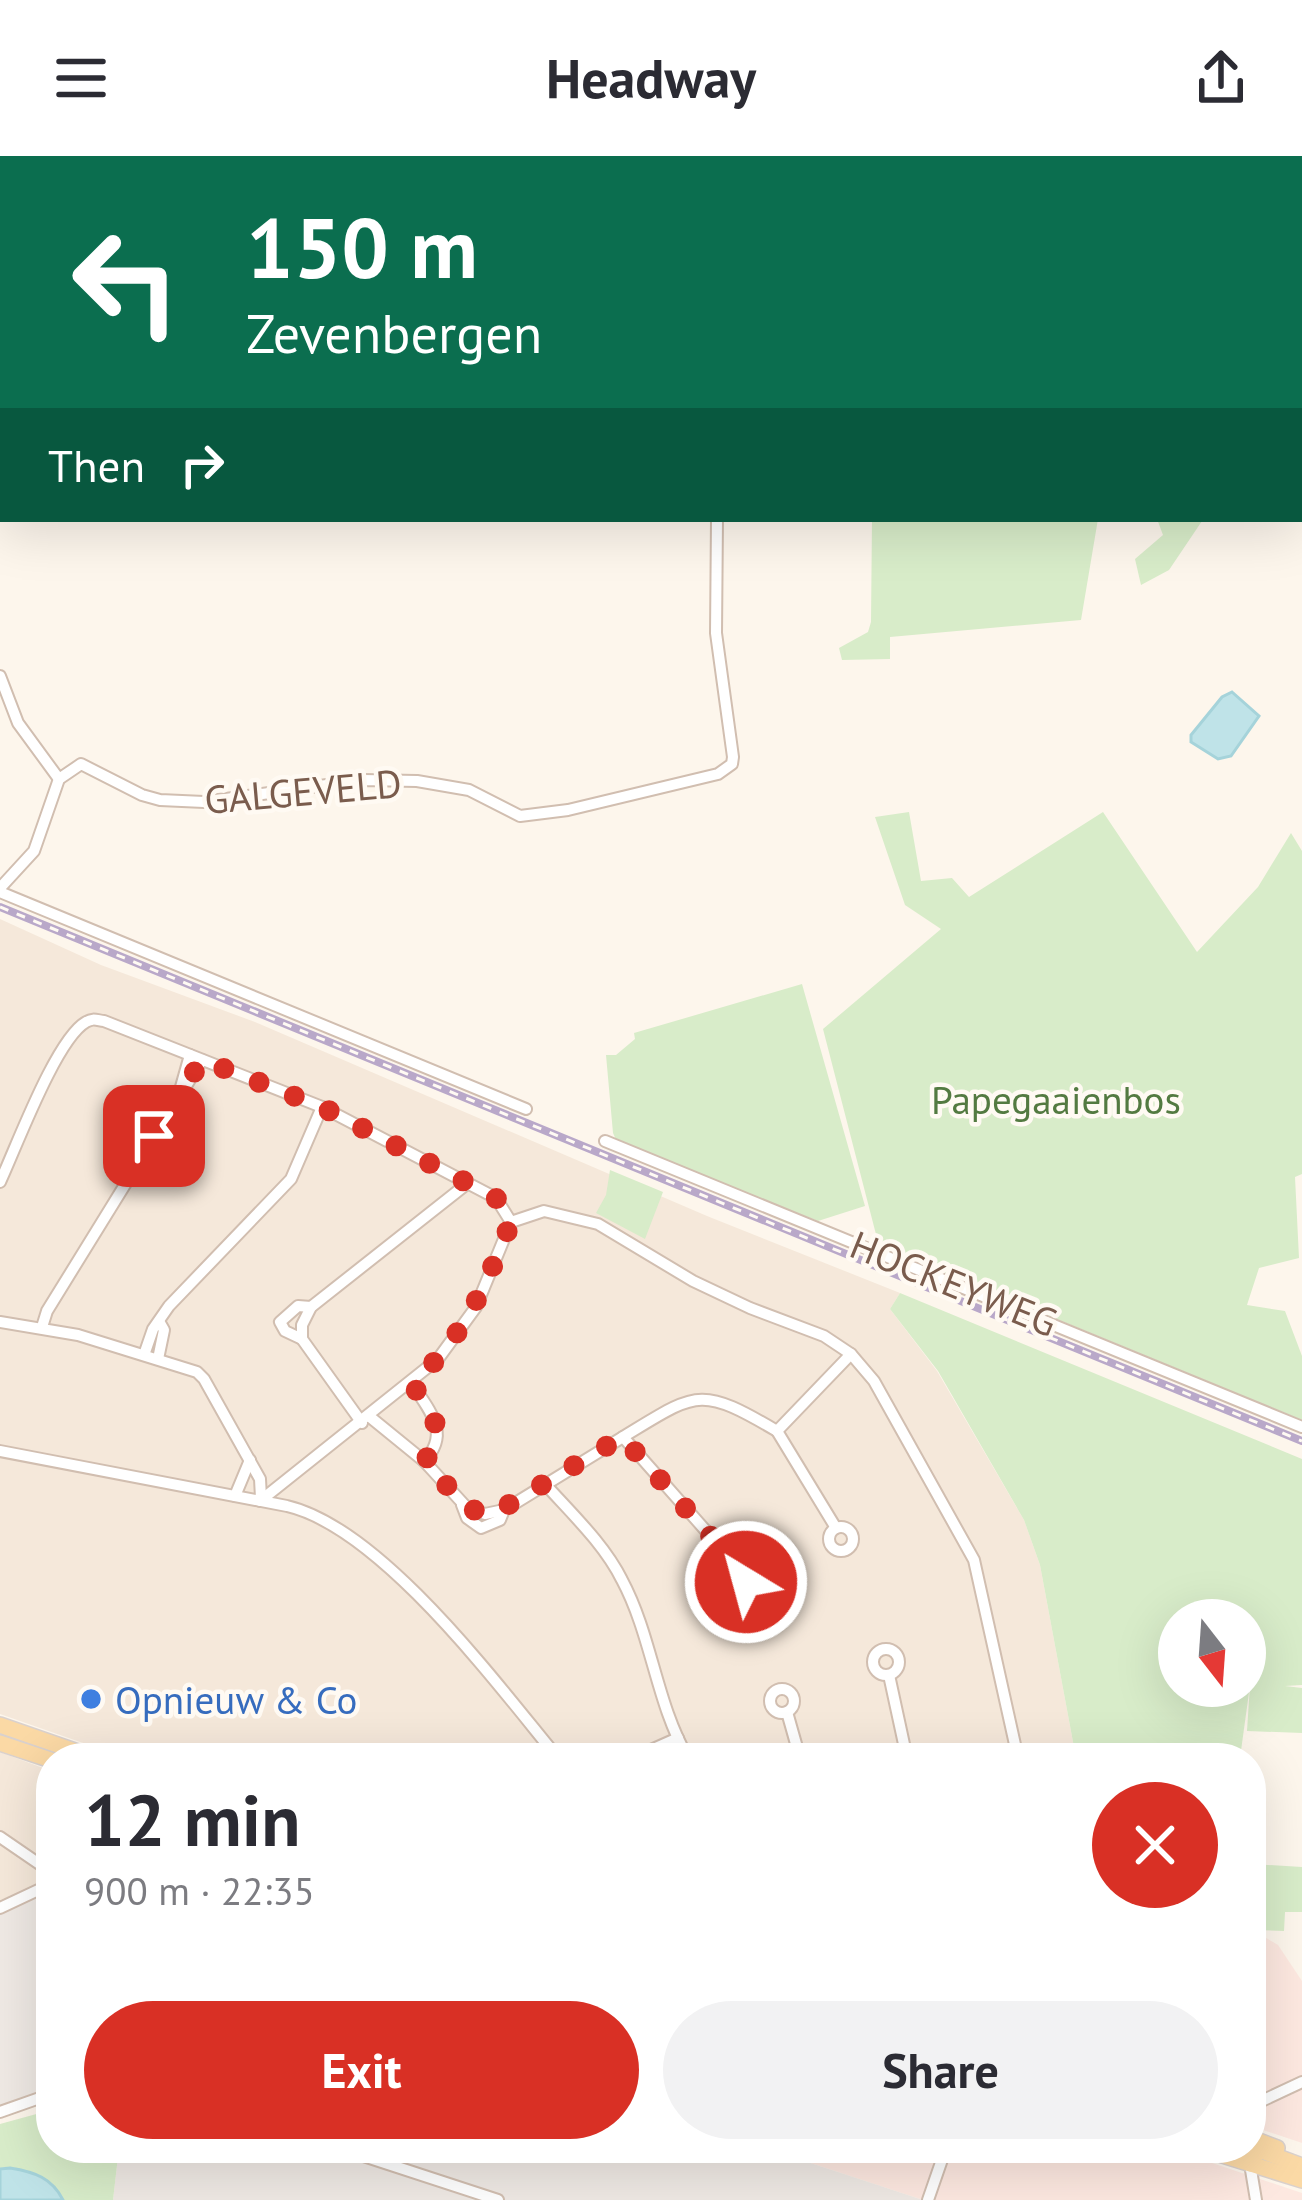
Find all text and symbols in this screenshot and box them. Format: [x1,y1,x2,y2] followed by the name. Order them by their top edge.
[546,43,756,113] text: Headway
[48,45,114,111] icon: menu
[1188,45,1254,111] icon: share
[246,192,478,301] text: 150 m
[48,204,204,360] icon: left
[246,298,542,368] text: Zevenbergen
[169,432,235,498] icon: right
[48,436,145,494] text: Then
[202,757,404,825] street label: GALGEVELD
[931,1074,1181,1125] park label: Papegaaienbos
[103,1085,205,1187] pin
[121,1103,187,1169] icon: arrive
[843,1218,1065,1348] street label: HOCKEYWEG
[683,1519,809,1645] position arrow
[1158,1599,1266,1707] north arrow
[1158,1599,1266,1707] map controls
[115,1674,358,1725] place label: Opnieuw & Co
[78,1686,104,1712] marker: Opnieuw & Co
[84,1773,300,1866] text: 12 min
[1092,1782,1218,1908] button: close
[84,1865,315,1916] text: 900 m · 22:35
[84,2001,639,2139] button: Exit
[663,2001,1218,2139] button: Share

